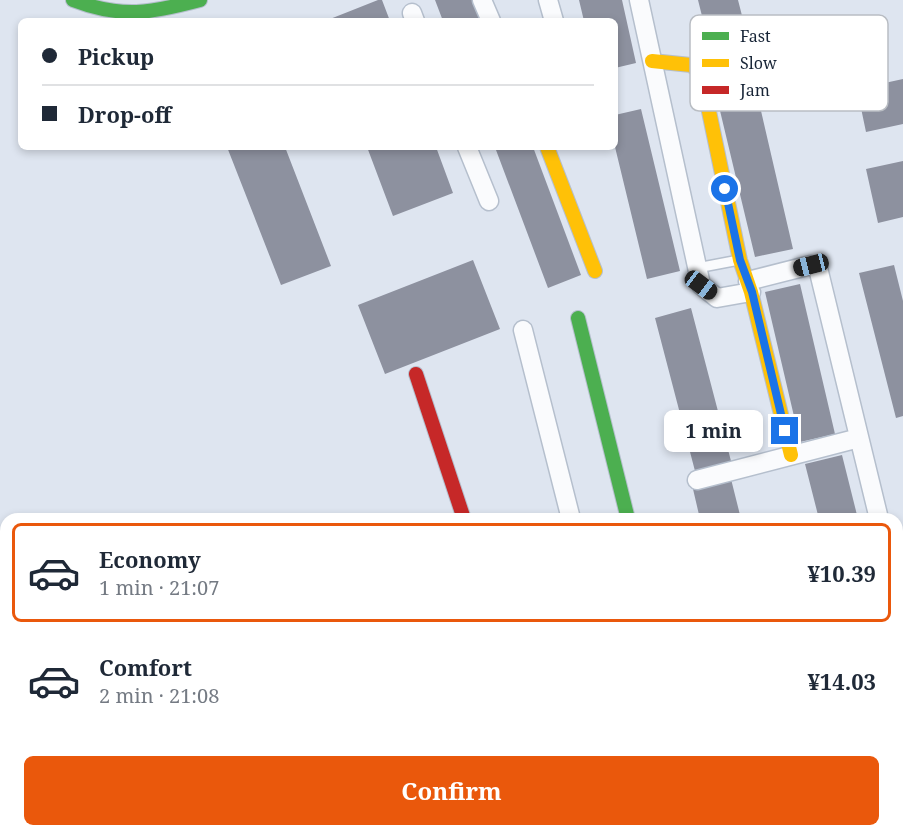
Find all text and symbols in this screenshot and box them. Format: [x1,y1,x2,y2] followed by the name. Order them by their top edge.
[690,15,888,111] legend
[740,25,771,47] text: Fast
[78,41,154,71] text: Pickup
[740,52,777,74] text: Slow
[739,79,770,101] text: Jam
[78,99,171,129] text: Drop-off
[711,175,738,202] route start
[791,252,831,278] car
[681,267,721,303] car
[665,410,764,452] callout: 1 min
[685,417,742,444] text: 1 min
[771,417,798,444] route end
[99,544,201,574] text: Economy
[27,546,81,600] icon: car
[807,558,876,588] text: ¥10.39
[99,574,219,601] text: 1 min · 21:07
[99,652,192,682] text: Comfort
[27,654,81,708] icon: car
[807,666,876,696] text: ¥14.03
[99,682,219,709] text: 2 min · 21:08
[24,756,879,825] button: Confirm

